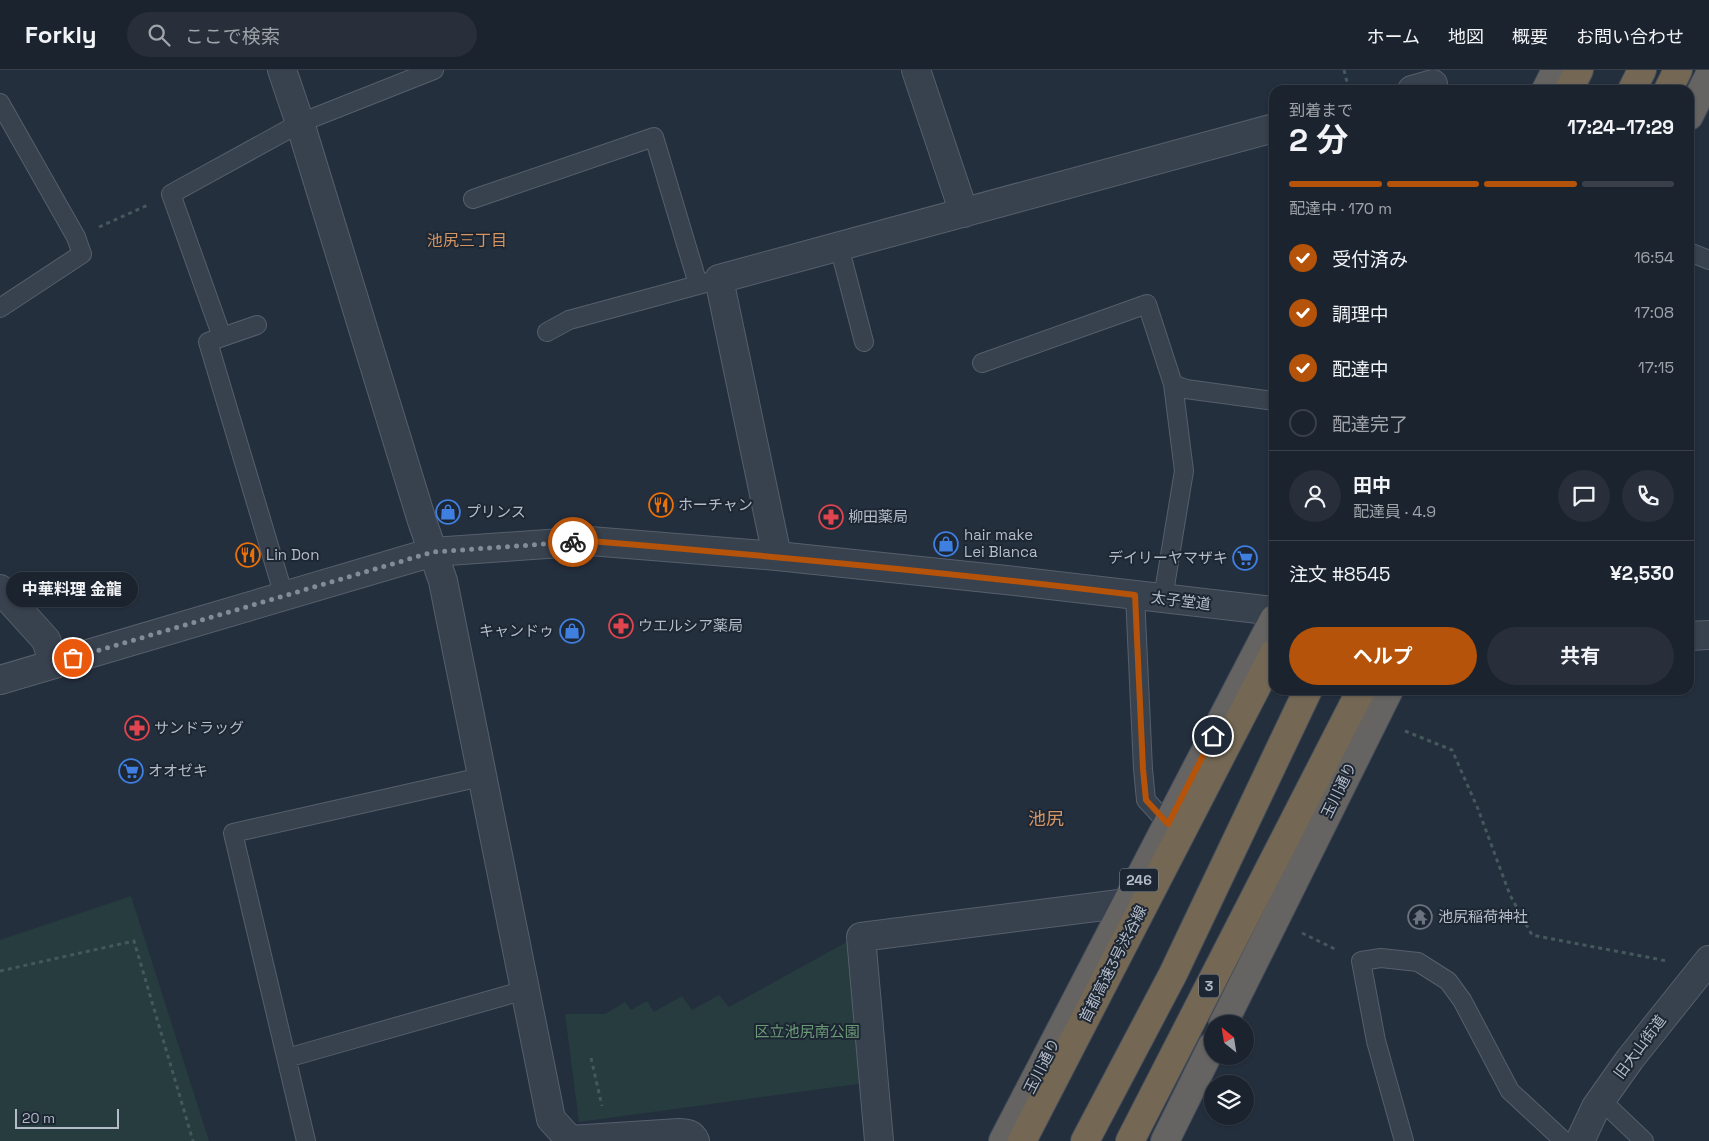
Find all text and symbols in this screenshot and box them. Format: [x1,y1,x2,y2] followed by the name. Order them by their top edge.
[127,12,477,57] search box
[25,19,97,50] text: Forkly
[145,21,173,49] icon: search
[185,24,280,49] text: ここで検索
[1367,25,1420,48] text: ホーム
[1448,25,1484,48] text: 地図
[1512,25,1548,48] text: 概要
[1576,25,1684,48] text: お問い合わせ
[1289,100,1353,121] text: 到着まで
[1567,115,1674,140] text: 17:24–17:29
[1289,120,1348,160] text: 2 分
[1289,198,1392,219] text: 配達中 · 170 m
[427,230,507,251] district label: 池尻三丁目
[1289,244,1317,272] icon: check
[1332,247,1408,272] text: 受付済み
[1634,247,1674,268] text: 16:54
[1289,299,1317,327] icon: check
[1332,302,1389,327] text: 調理中
[1634,302,1674,323] text: 17:08
[1289,354,1317,382] icon: check
[1332,357,1389,382] text: 配達中
[1638,357,1674,378] text: 17:15
[1332,412,1408,437] text: 配達完了
[1289,470,1341,522] button: person
[1558,470,1610,522] button: chat
[1622,470,1674,522] button: phone
[1353,473,1391,498] text: 田中
[648,492,674,518] restaurant icon: ホーチャン
[678,495,753,514] place label: ホーチャン
[435,499,461,525] shop icon: プリンス
[1353,501,1436,522] text: 配達員 · 4.9
[466,502,526,521] place label: プリンス
[818,504,844,530] pharmacy icon: 柳田薬局
[848,507,908,526] place label: 柳田薬局
[548,517,598,567] courier
[964,525,1038,561] place label: hair make Lei Blanca
[559,528,587,556] icon: bike
[933,531,959,557] shop icon: hair make Lei Blanca
[235,542,261,568] restaurant icon: Lin Don
[266,545,319,564] place label: Lin Don
[1232,545,1258,571] supermarket icon: デイリーヤマザキ
[1108,548,1228,567] place label: デイリーヤマザキ
[1610,561,1674,586] text: ¥2,530
[1289,562,1390,587] text: 注文 #8545
[7,573,139,608] callout: 中華料理 金龍
[22,579,122,600] text: 中華料理 金龍
[1150,587,1212,614] street label: 太子堂道
[608,613,634,639] pharmacy icon: ウエルシア薬局
[638,616,743,635] place label: ウエルシア薬局
[559,618,585,644] shop icon: キャンドゥ
[479,621,554,640] place label: キャンドゥ
[1289,627,1477,685] button: ヘルプ
[1487,627,1674,685] button: 共有
[52,637,94,679] pin
[59,644,87,672] icon: bag
[124,715,150,741] pharmacy icon: サンドラッグ
[1192,715,1234,757] pin
[154,718,244,737] place label: サンドラッグ
[1199,722,1227,750] icon: home
[118,758,144,784] supermarket icon: オオゼキ
[1317,759,1360,821] street label: 玉川通り
[148,761,208,780] place label: オオゼキ
[1028,807,1064,830] district label: 池尻
[1120,868,1158,892] road number: 246
[1075,902,1150,1026] street label: 首都高速3号渋谷線
[1407,904,1433,930] temple icon: 池尻稲荷神社
[1438,907,1528,926] place label: 池尻稲荷神社
[1199,974,1219,998] road number: 3
[1609,1011,1670,1082] street label: 旧大山街道
[1204,1015,1254,1065] north arrow
[1204,1015,1254,1125] map controls
[754,1022,860,1041] park label: 区立池尻南公園
[1019,1035,1064,1097] street label: 玉川通り
[1204,1075,1254,1125] button: layers
[15,1106,119,1129] scale bar
[22,1109,55,1127] text: 20 m

